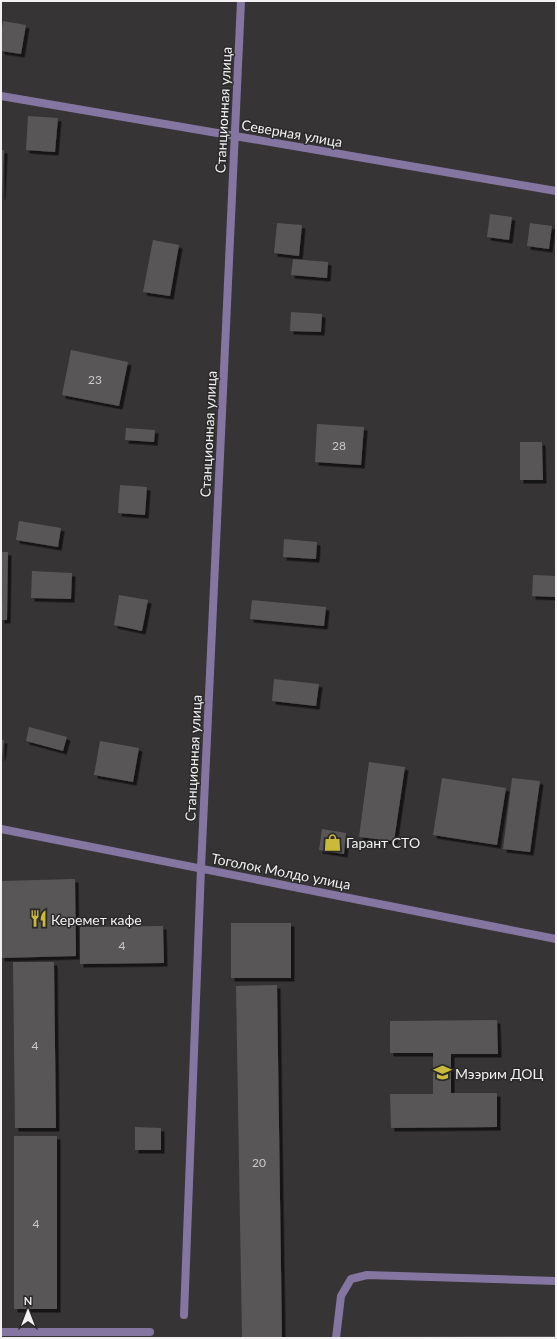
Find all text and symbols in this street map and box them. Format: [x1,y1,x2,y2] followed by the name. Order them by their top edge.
[211,46,235,174] street label: Станционная улица
[240,116,344,150] street label: Северная улица
[196,370,220,498] street label: Станционная улица
[88,372,102,387] house number: 23
[332,438,346,453] house number: 28
[181,694,205,822] street label: Станционная улица
[323,832,343,852] shop icon: Гарант СТО
[346,834,420,851] place label: Гарант СТО
[210,849,352,893] street label: Тоголок Молдо улица
[28,909,48,929] restaurant icon: Керемет кафе
[51,911,142,928] place label: Керемет кафе
[119,938,126,953] house number: 4
[32,1038,39,1053] house number: 4
[432,1063,452,1083] school or university icon: Мээрим ДОЦ
[455,1065,544,1082] place label: Мээрим ДОЦ
[252,1155,266,1170] house number: 20
[33,1216,40,1231] house number: 4
[8,1291,48,1331] north arrow
[24,1294,32,1307] text: N

